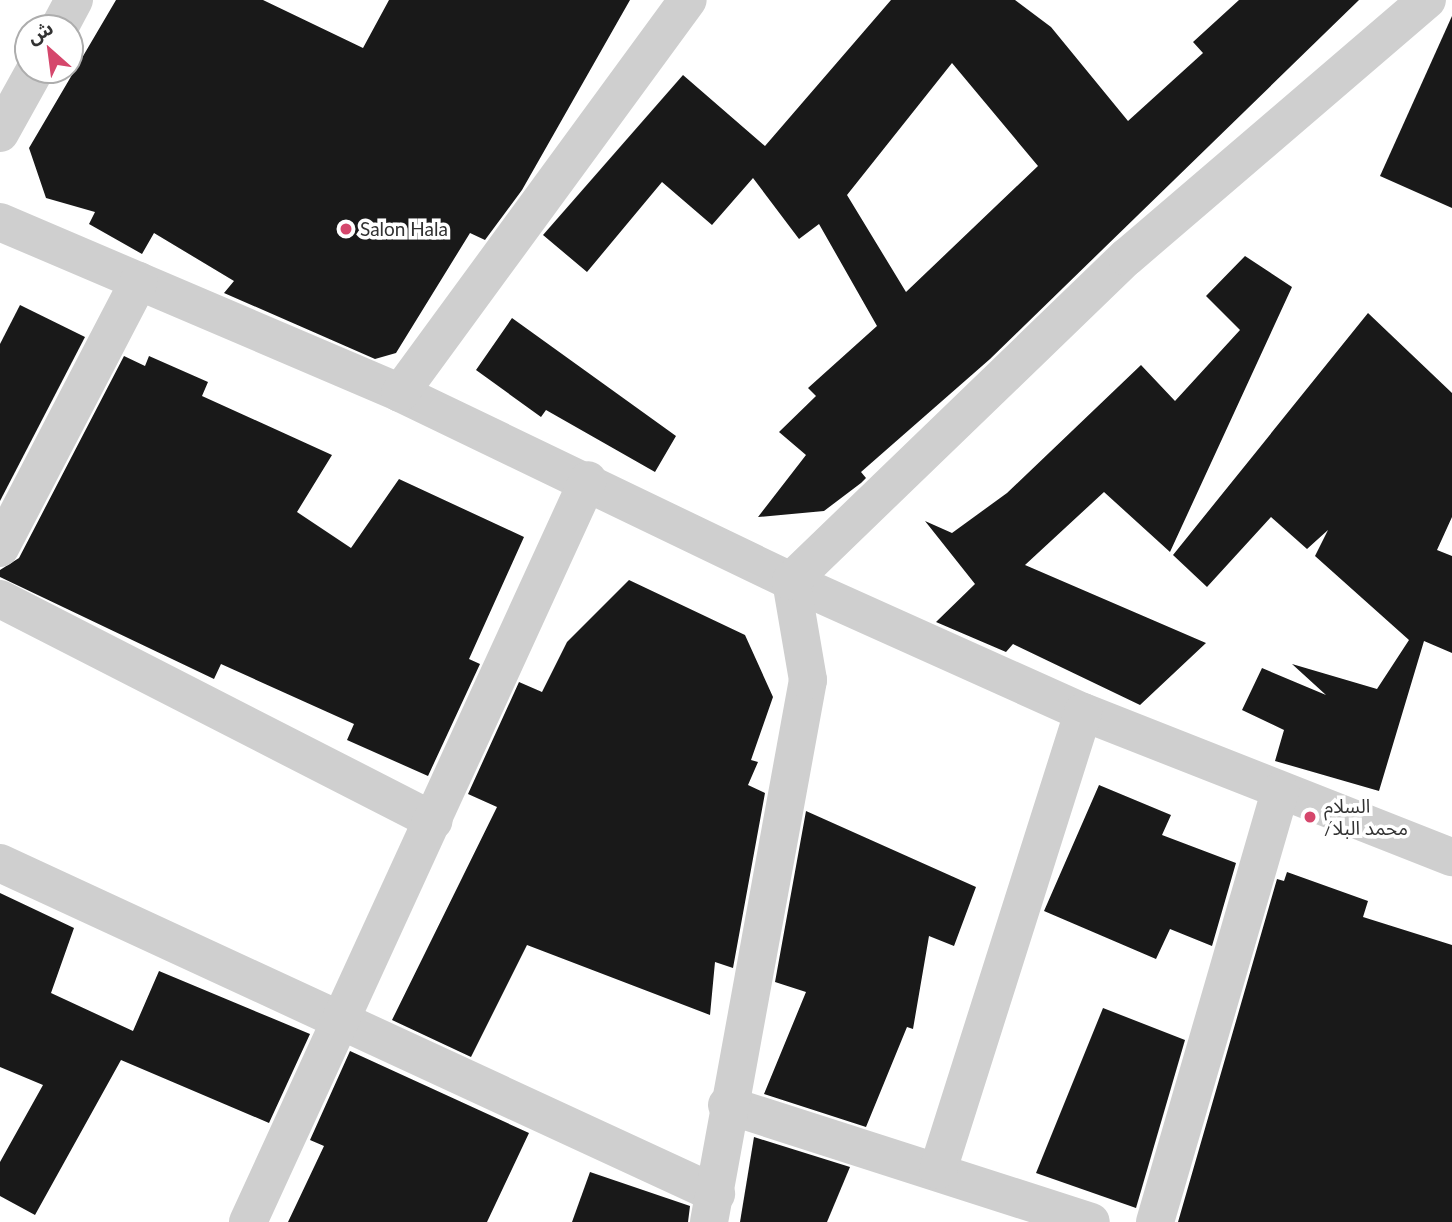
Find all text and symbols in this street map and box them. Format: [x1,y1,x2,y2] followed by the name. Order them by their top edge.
[14,14,84,84] north arrow
[23,16,57,48] text: ش
[360,218,448,240] place label: Salon Hala
[338,221,354,237] marker: Salon Hala
[1324,795,1408,839] place label: السلام /محمد البلا
[1302,809,1318,825] marker: السلام /محمد البلا

